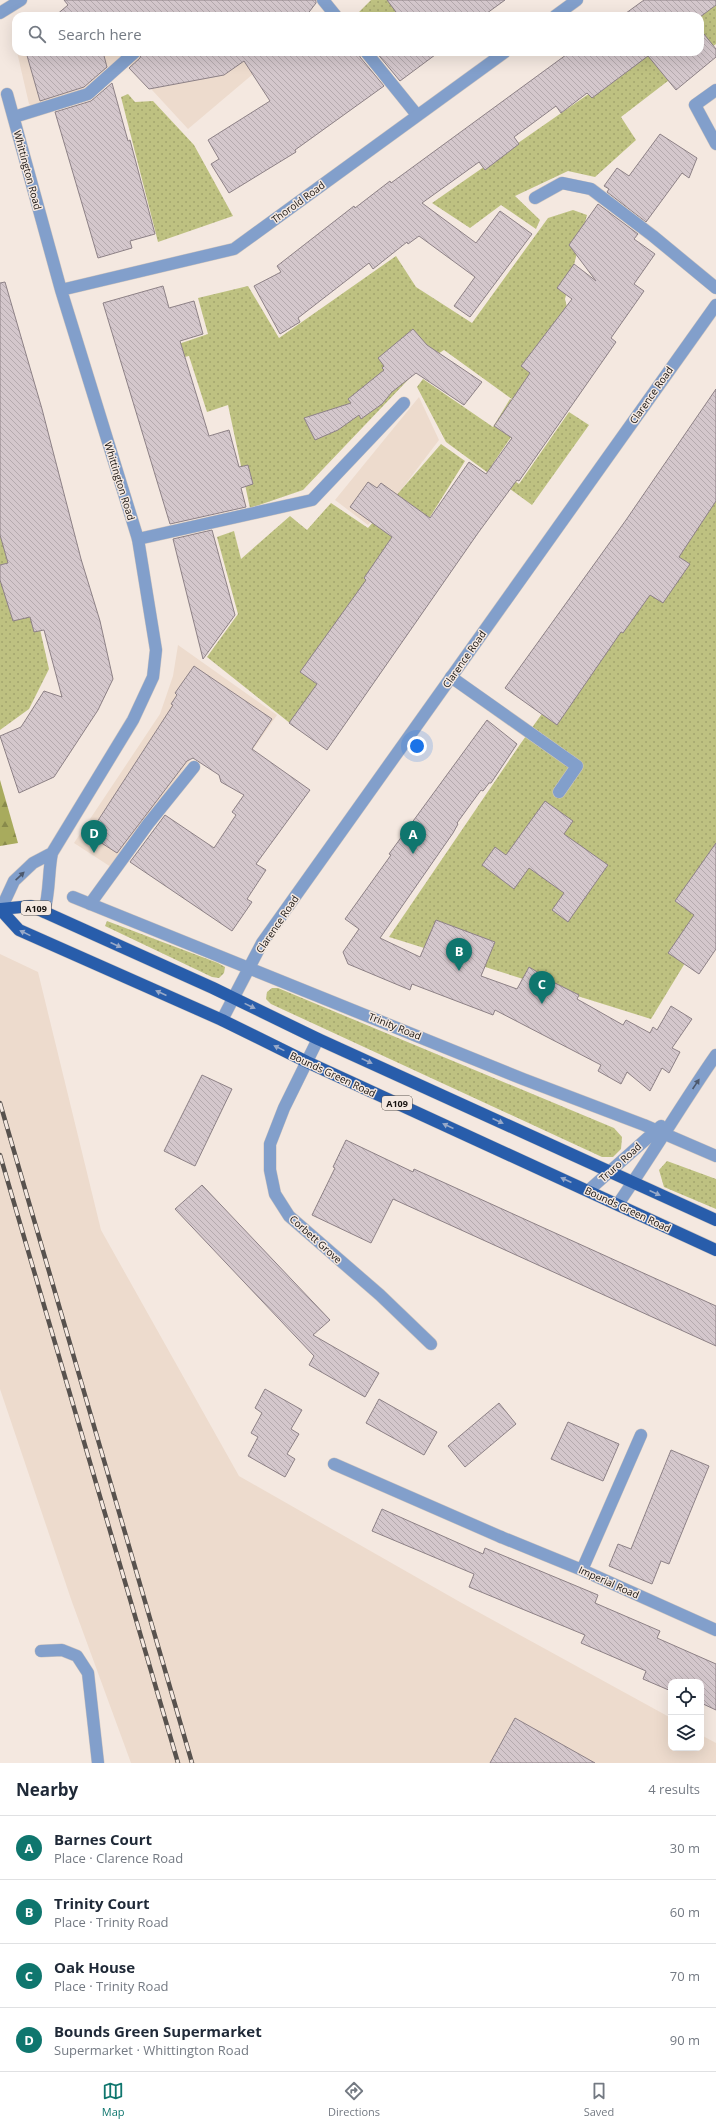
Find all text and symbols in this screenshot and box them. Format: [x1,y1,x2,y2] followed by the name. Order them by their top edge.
[12,12,704,56] search box
[26,23,48,45] icon: search
[58,24,142,44] text: Search here
[11,129,45,211] street label: Whittington Road
[268,178,328,226] street label: Thorold Road
[626,364,676,426] street label: Clarence Road
[101,440,139,522] street label: Whittington Road
[439,628,489,690] street label: Clarence Road
[407,736,427,756] your location
[81,820,107,853] pin: D
[400,821,426,854] pin: A
[15,871,25,881] one-way arrow
[252,892,302,956] street label: Clarence Road
[21,901,51,915] road number: A109
[19,929,31,936] one-way arrow
[446,938,472,971] pin: B
[110,942,122,948] one-way arrow
[529,971,555,1004] pin: C
[156,990,167,996] one-way arrow
[244,1002,256,1009] one-way arrow
[367,1009,423,1043] street label: Trinity Road
[273,1045,285,1051] one-way arrow
[288,1048,378,1100] street label: Bounds Green Road
[362,1059,374,1065] one-way arrow
[693,1078,700,1090] one-way arrow
[382,1096,412,1110] road number: A109
[493,1118,504,1124] one-way arrow
[442,1123,454,1129] one-way arrow
[596,1139,644,1185] street label: Truro Road
[561,1177,572,1183] one-way arrow
[583,1183,673,1235] street label: Bounds Green Road
[649,1190,660,1196] one-way arrow
[287,1212,345,1266] street label: Corbett Grove
[576,1562,642,1602] street label: Imperial Road
[668,1679,704,1751] map controls
[668,1679,704,1715] button: locate
[668,1715,704,1751] button: layers
[16,1778,78,1801] text: Nearby
[648,1780,700,1798] text: 4 results
[54,1829,152,1849] text: Barnes Court
[25,1839,33,1857] text: A
[670,1839,700,1857] text: 30 m
[54,1849,183,1867] text: Place · Clarence Road
[54,1893,149,1913] text: Trinity Court
[25,1903,33,1921] text: B
[670,1903,700,1921] text: 60 m
[54,1913,169,1931] text: Place · Trinity Road
[54,1957,135,1977] text: Oak House
[25,1967,33,1985] text: C
[670,1967,700,1985] text: 70 m
[54,1977,169,1995] text: Place · Trinity Road
[54,2021,262,2041] text: Bounds Green Supermarket
[24,2031,34,2049] text: D
[670,2031,700,2049] text: 90 m
[54,2041,249,2059] text: Supermarket · Whittington Road
[102,2080,125,2119] tab: Map
[328,2080,380,2119] tab: Directions
[584,2080,614,2119] tab: Saved

